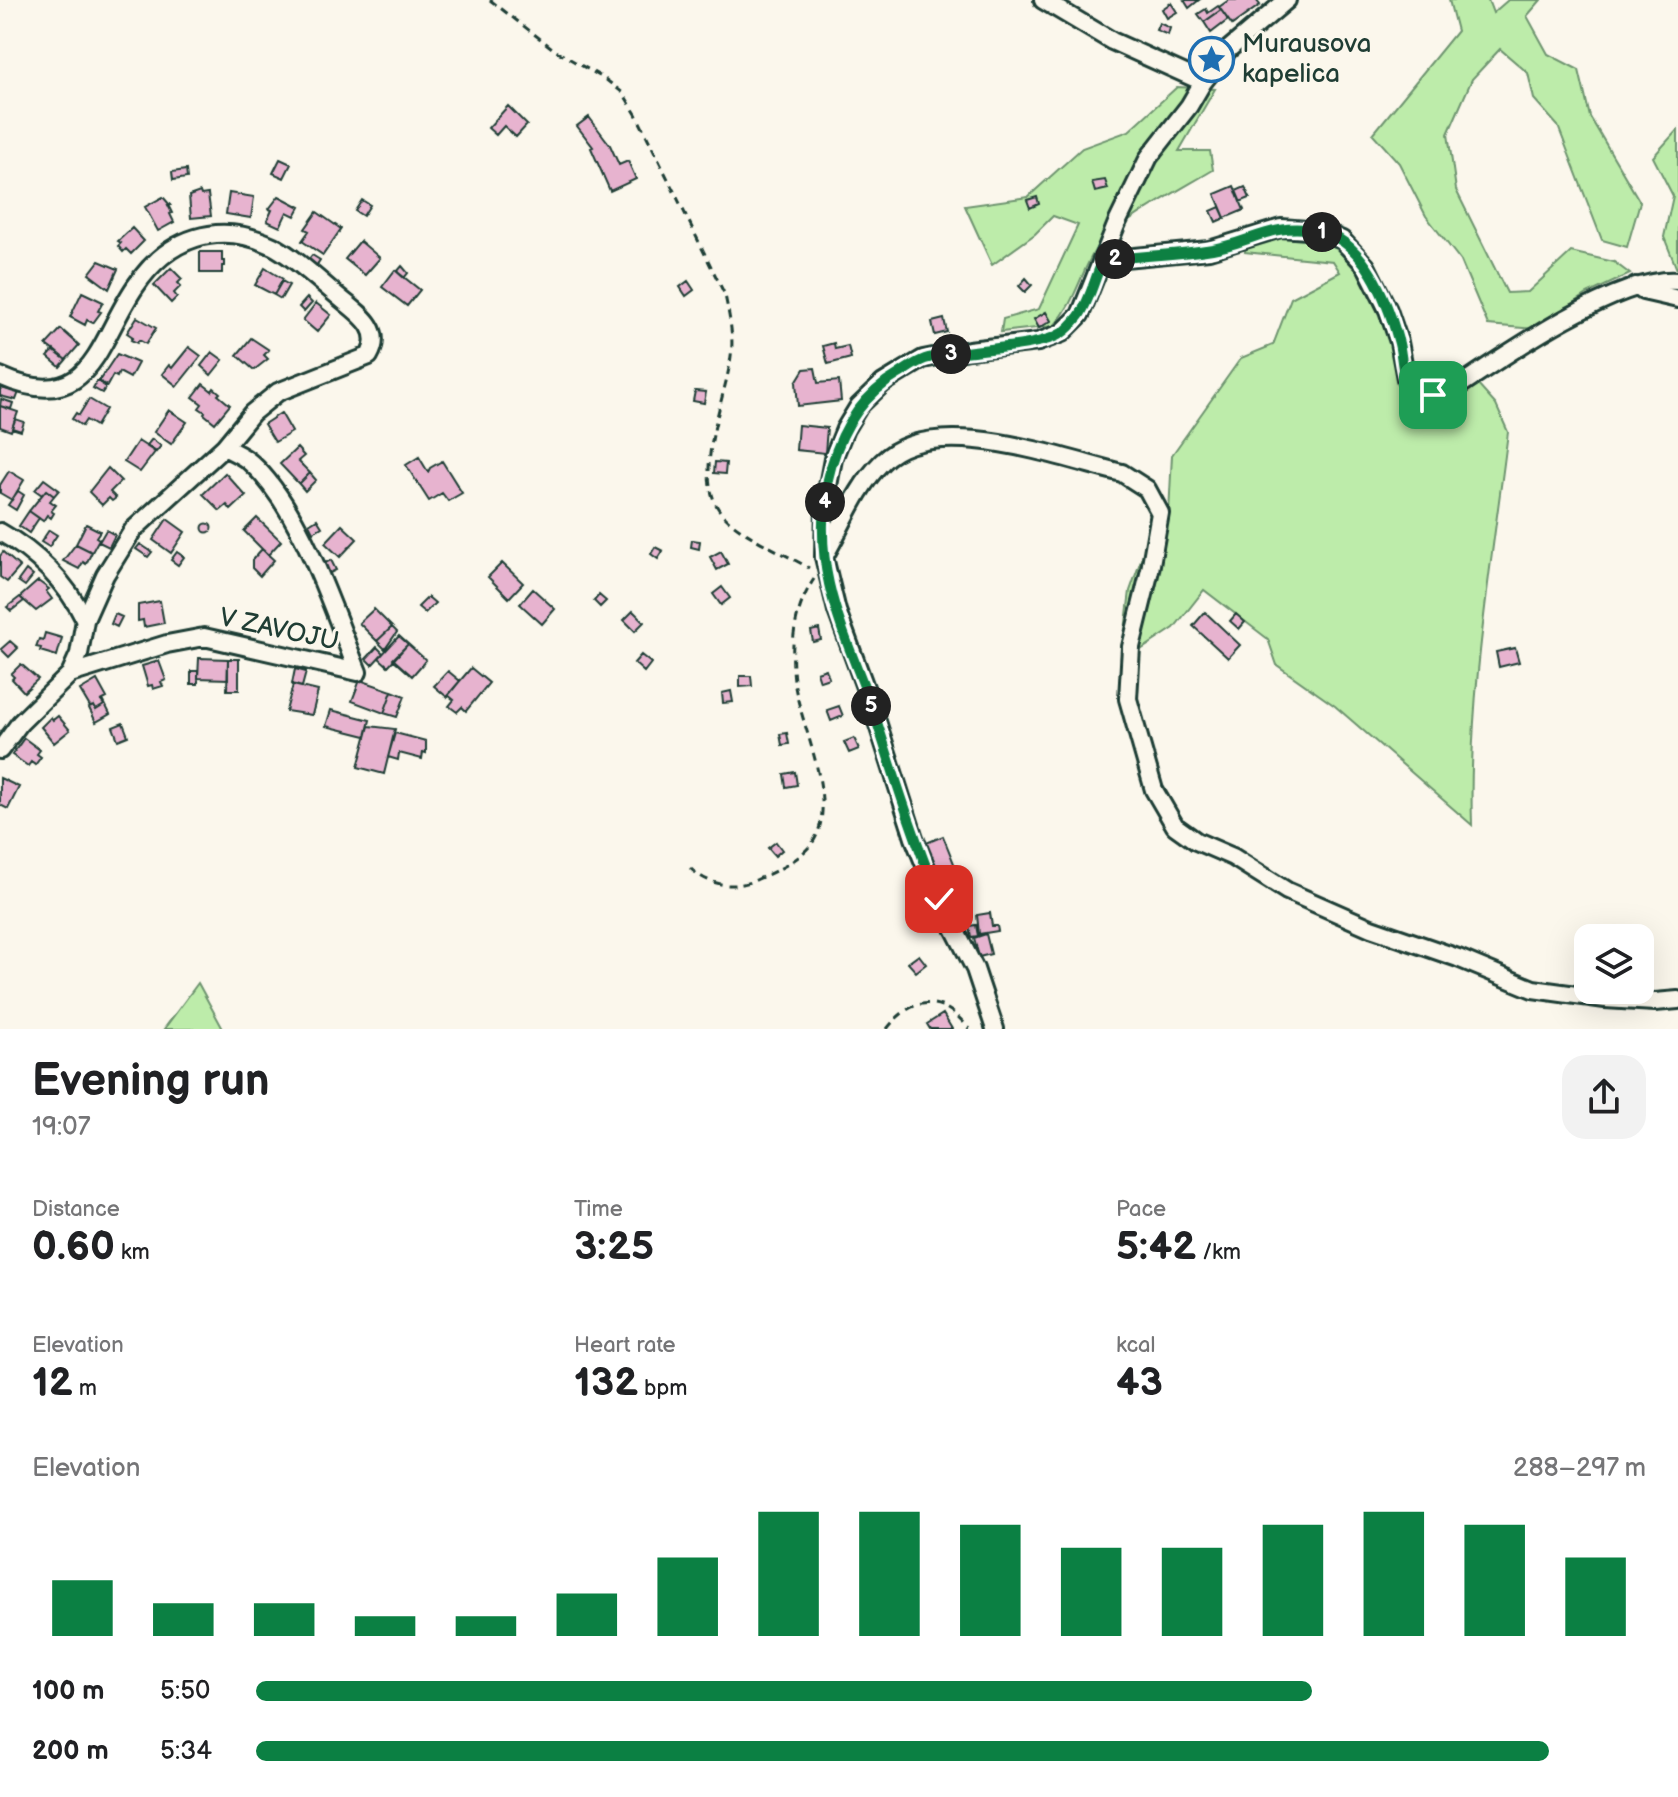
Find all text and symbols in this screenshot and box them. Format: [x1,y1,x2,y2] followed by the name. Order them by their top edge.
[1242,29,1371,90] place label: Murausova kapelica
[1187,35,1235,83] place icon: Murausova kapelica
[1302,212,1342,252] pin: 1
[1317,218,1327,245] text: 1
[1095,239,1135,279] pin: 2
[1108,245,1122,272] text: 2
[931,334,971,374] pin: 3
[945,340,957,367] text: 3
[1399,361,1467,429] pin
[1411,373,1455,417] icon: arrive
[805,482,845,522] pin: 4
[819,488,831,515] text: 4
[217,602,341,658] street label: V ZAVOJU
[851,686,891,726] pin: 5
[865,692,877,719] text: 5
[905,865,973,933] pin
[917,877,961,921] icon: check
[1574,924,1654,1004] map controls
[1574,924,1654,1004] button: layers
[32,1055,269,1108] text: Evening run
[1562,1055,1646,1139] button: share
[32,1112,90,1143] text: 19:07
[32,1196,120,1223] text: Distance
[574,1196,623,1223] text: Time
[1116,1196,1166,1223] text: Pace
[32,1223,115,1271] text: 0.60
[574,1223,654,1271] text: 3:25
[1116,1223,1196,1271] text: 5:42
[115,1239,150,1266] text: km
[1196,1239,1241,1266] text: /km
[32,1332,124,1359] text: Elevation
[574,1332,676,1359] text: Heart rate
[1116,1332,1155,1359] text: kcal
[32,1359,73,1407] text: 12
[574,1359,638,1407] text: 132
[1116,1359,1163,1407] text: 43
[73,1375,97,1402] text: m
[638,1375,687,1402] text: bpm
[32,1453,140,1484] text: Elevation
[1513,1453,1646,1484] text: 288–297 m
[32,1676,105,1707] text: 100 m
[160,1676,210,1707] text: 5:50
[32,1736,109,1767] text: 200 m
[160,1736,212,1767] text: 5:34

